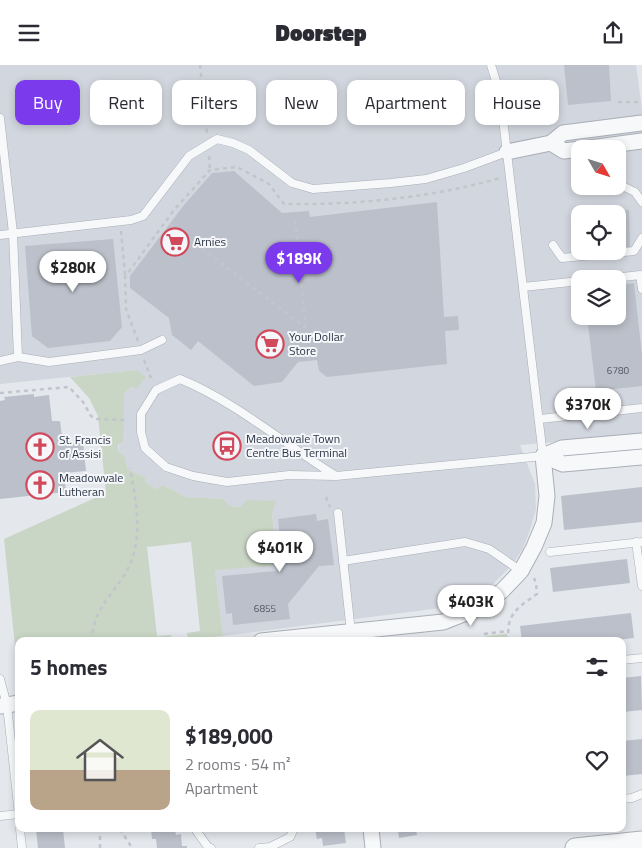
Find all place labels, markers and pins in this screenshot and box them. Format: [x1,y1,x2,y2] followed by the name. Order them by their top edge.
[160,227,190,257] supermarket icon: Arnies
[194,232,226,251] place label: Arnies
[264,241,334,284] pin: $189K
[38,251,108,293] pin: $280K
[289,327,344,360] place label: Your Dollar Store
[255,329,285,359] supermarket icon: Your Dollar Store
[553,387,623,430] pin: $370K
[246,429,347,462] place label: Meadowvale Town Centre Bus Terminal
[59,430,111,463] place label: St. Francis of Assisi
[212,431,242,461] bus stop icon: Meadowvale Town Centre Bus Terminal
[25,432,55,462] church icon: St. Francis of Assisi
[59,468,123,501] place label: Meadowvale Lutheran
[25,470,55,500] church icon: Meadowvale Lutheran
[245,531,315,573] pin: $401K
[436,585,506,627] pin: $403K

